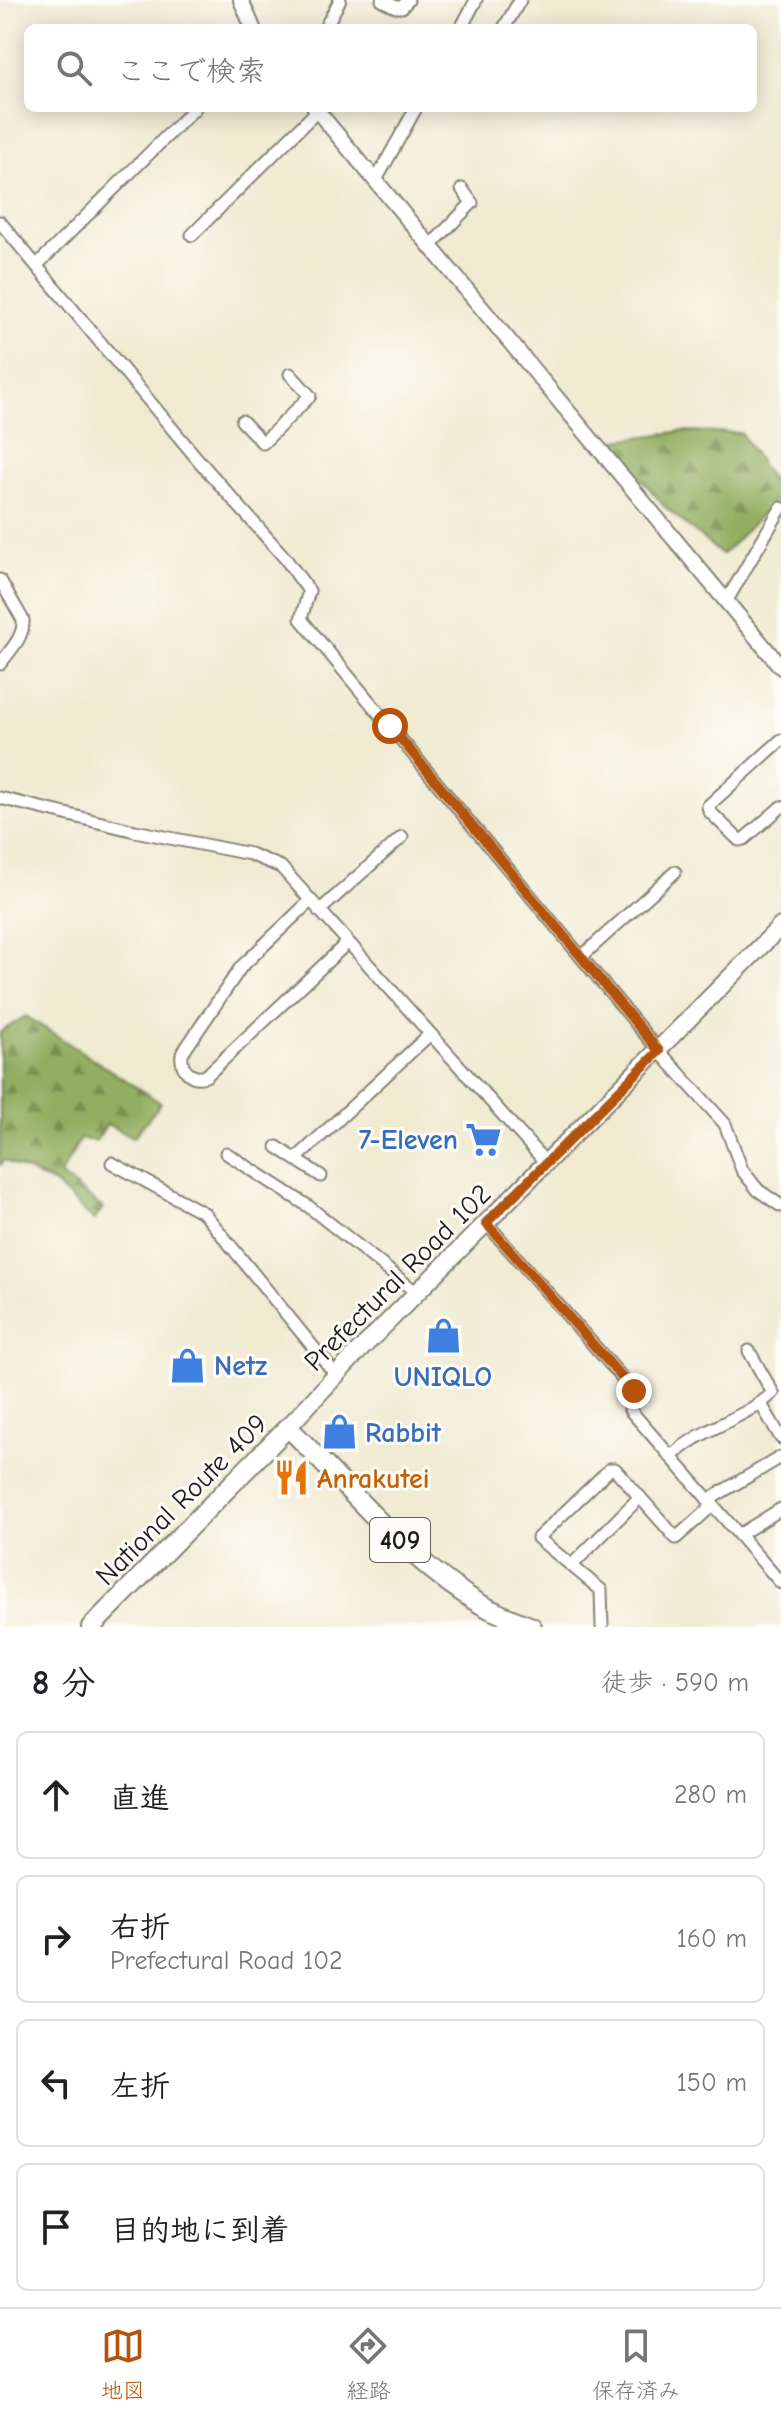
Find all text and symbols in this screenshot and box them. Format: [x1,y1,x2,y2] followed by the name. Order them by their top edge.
[24,24,757,112] search box
[52,46,96,90] icon: search
[116,54,266,89] text: ここで検索
[372,708,408,744] route start
[465,1120,503,1158] supermarket icon: 7-Eleven
[359,1124,458,1156] place label: 7-Eleven
[298,1178,498,1378] street label: Prefectural Road 102
[424,1317,462,1355] shop icon: UNIQLO
[169,1346,207,1384] shop icon: Netz
[214,1350,267,1382] place label: Netz
[394,1361,492,1393] place label: UNIQLO
[616,1373,652,1409] route end
[89,1407,274,1592] street label: National Route 409
[320,1413,358,1451] shop icon: Rabbit
[365,1417,442,1449] place label: Rabbit
[272,1459,310,1497] restaurant icon: Anrakutei
[317,1463,430,1495] place label: Anrakutei
[370,1518,430,1562] road number: 409
[32,1663,96,1703] text: 8 分
[601,1668,749,1698] text: 徒歩 · 590 m
[34,1773,78,1817] icon: ahead
[674,1780,747,1810] text: 280 m
[110,1781,170,1816] text: 直進
[110,1910,170,1945] text: 右折
[34,1917,78,1961] icon: right
[677,1924,747,1954] text: 160 m
[110,1946,343,1976] text: Prefectural Road 102
[34,2061,78,2105] icon: left
[677,2068,747,2098] text: 150 m
[110,2069,170,2104] text: 左折
[34,2205,78,2249] icon: arrive
[110,2213,290,2248] text: 目的地に到着
[101,2324,145,2404] tab: 地図
[346,2324,390,2404] tab: 経路
[592,2324,680,2404] tab: 保存済み

